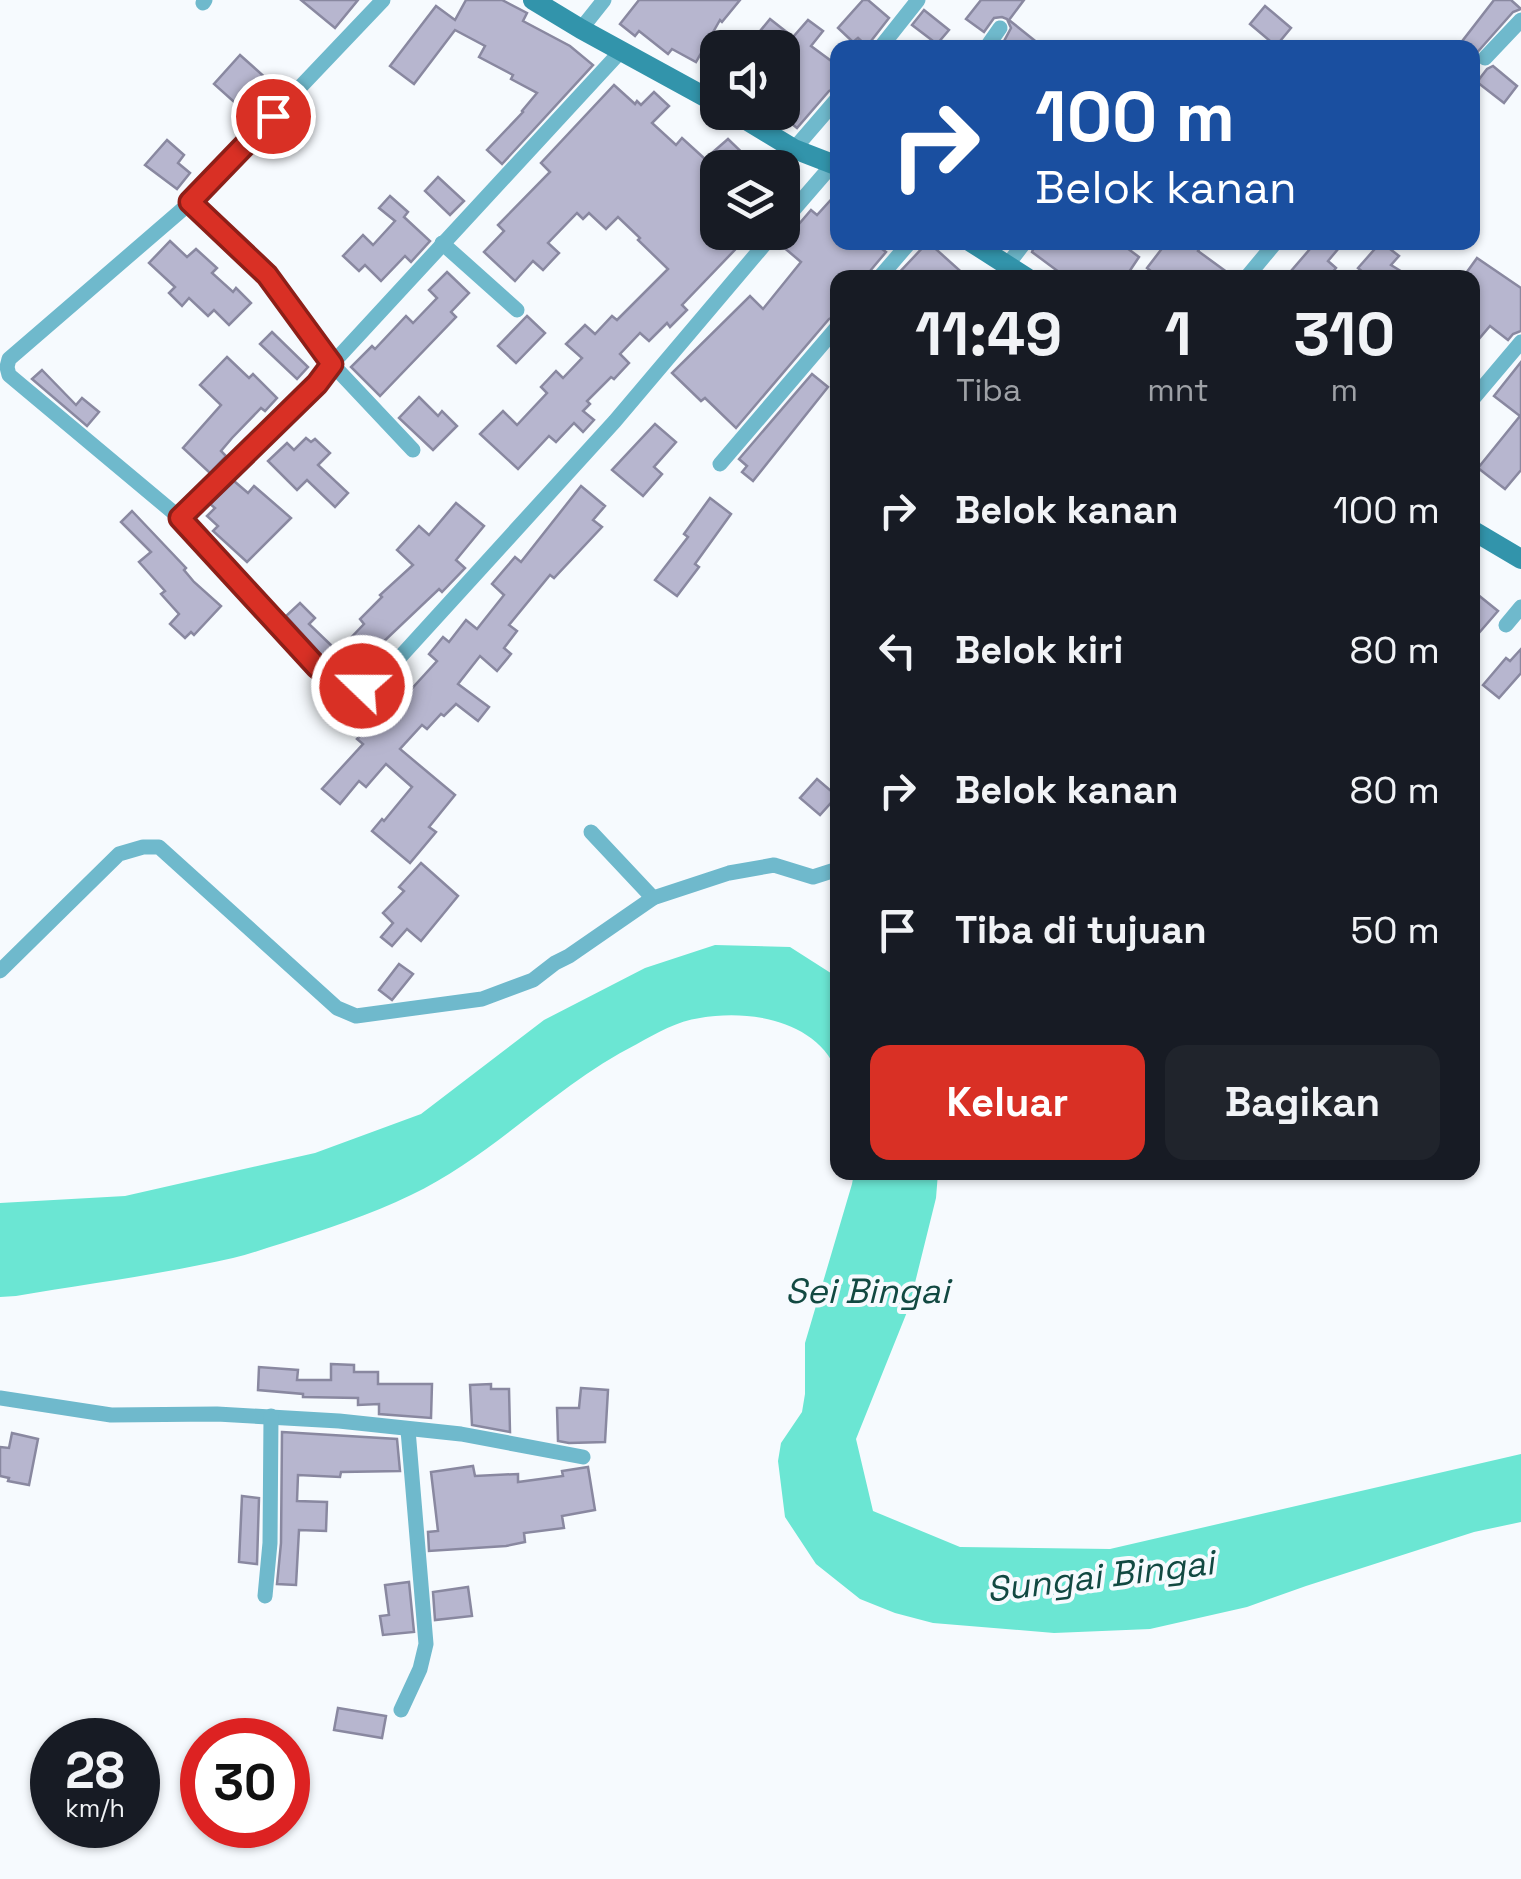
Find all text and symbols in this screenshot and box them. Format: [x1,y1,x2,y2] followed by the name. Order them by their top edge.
[700,30,800,250] map controls
[700,30,800,130] button: sound
[1035,72,1235,161] text: 100 m
[231,74,316,159] pin
[870,80,1000,210] icon: right
[246,89,301,144] icon: arrive
[700,150,800,250] button: layers
[1035,159,1297,216] text: Belok kanan
[915,296,1062,373] text: 11:49
[1164,296,1192,373] text: 1
[1294,296,1395,373] text: 310
[956,370,1021,410] text: Tiba
[1147,370,1209,410] text: mnt
[1331,370,1358,410] text: m
[870,483,925,538] icon: right
[955,486,1178,534] text: Belok kanan
[1333,486,1440,534] text: 100 m
[870,623,925,678] icon: left
[955,626,1123,674] text: Belok kiri
[1350,626,1440,674] text: 80 m
[310,634,414,738] position arrow
[870,763,925,818] icon: right
[955,766,1178,814] text: Belok kanan
[1350,766,1440,814] text: 80 m
[870,903,925,958] icon: arrive
[955,906,1207,954] text: Tiba di tujuan
[1350,906,1440,954] text: 50 m
[870,1045,1145,1160] button: Keluar
[1165,1045,1440,1160] button: Bagikan
[785,1269,953,1313] water label: Sei Bingai
[984,1540,1221,1612] water label: Sungai Bingai
[180,1718,310,1848] speed limit sign: 30
[65,1739,125,1803] text: 28
[65,1792,125,1824] text: km/h

